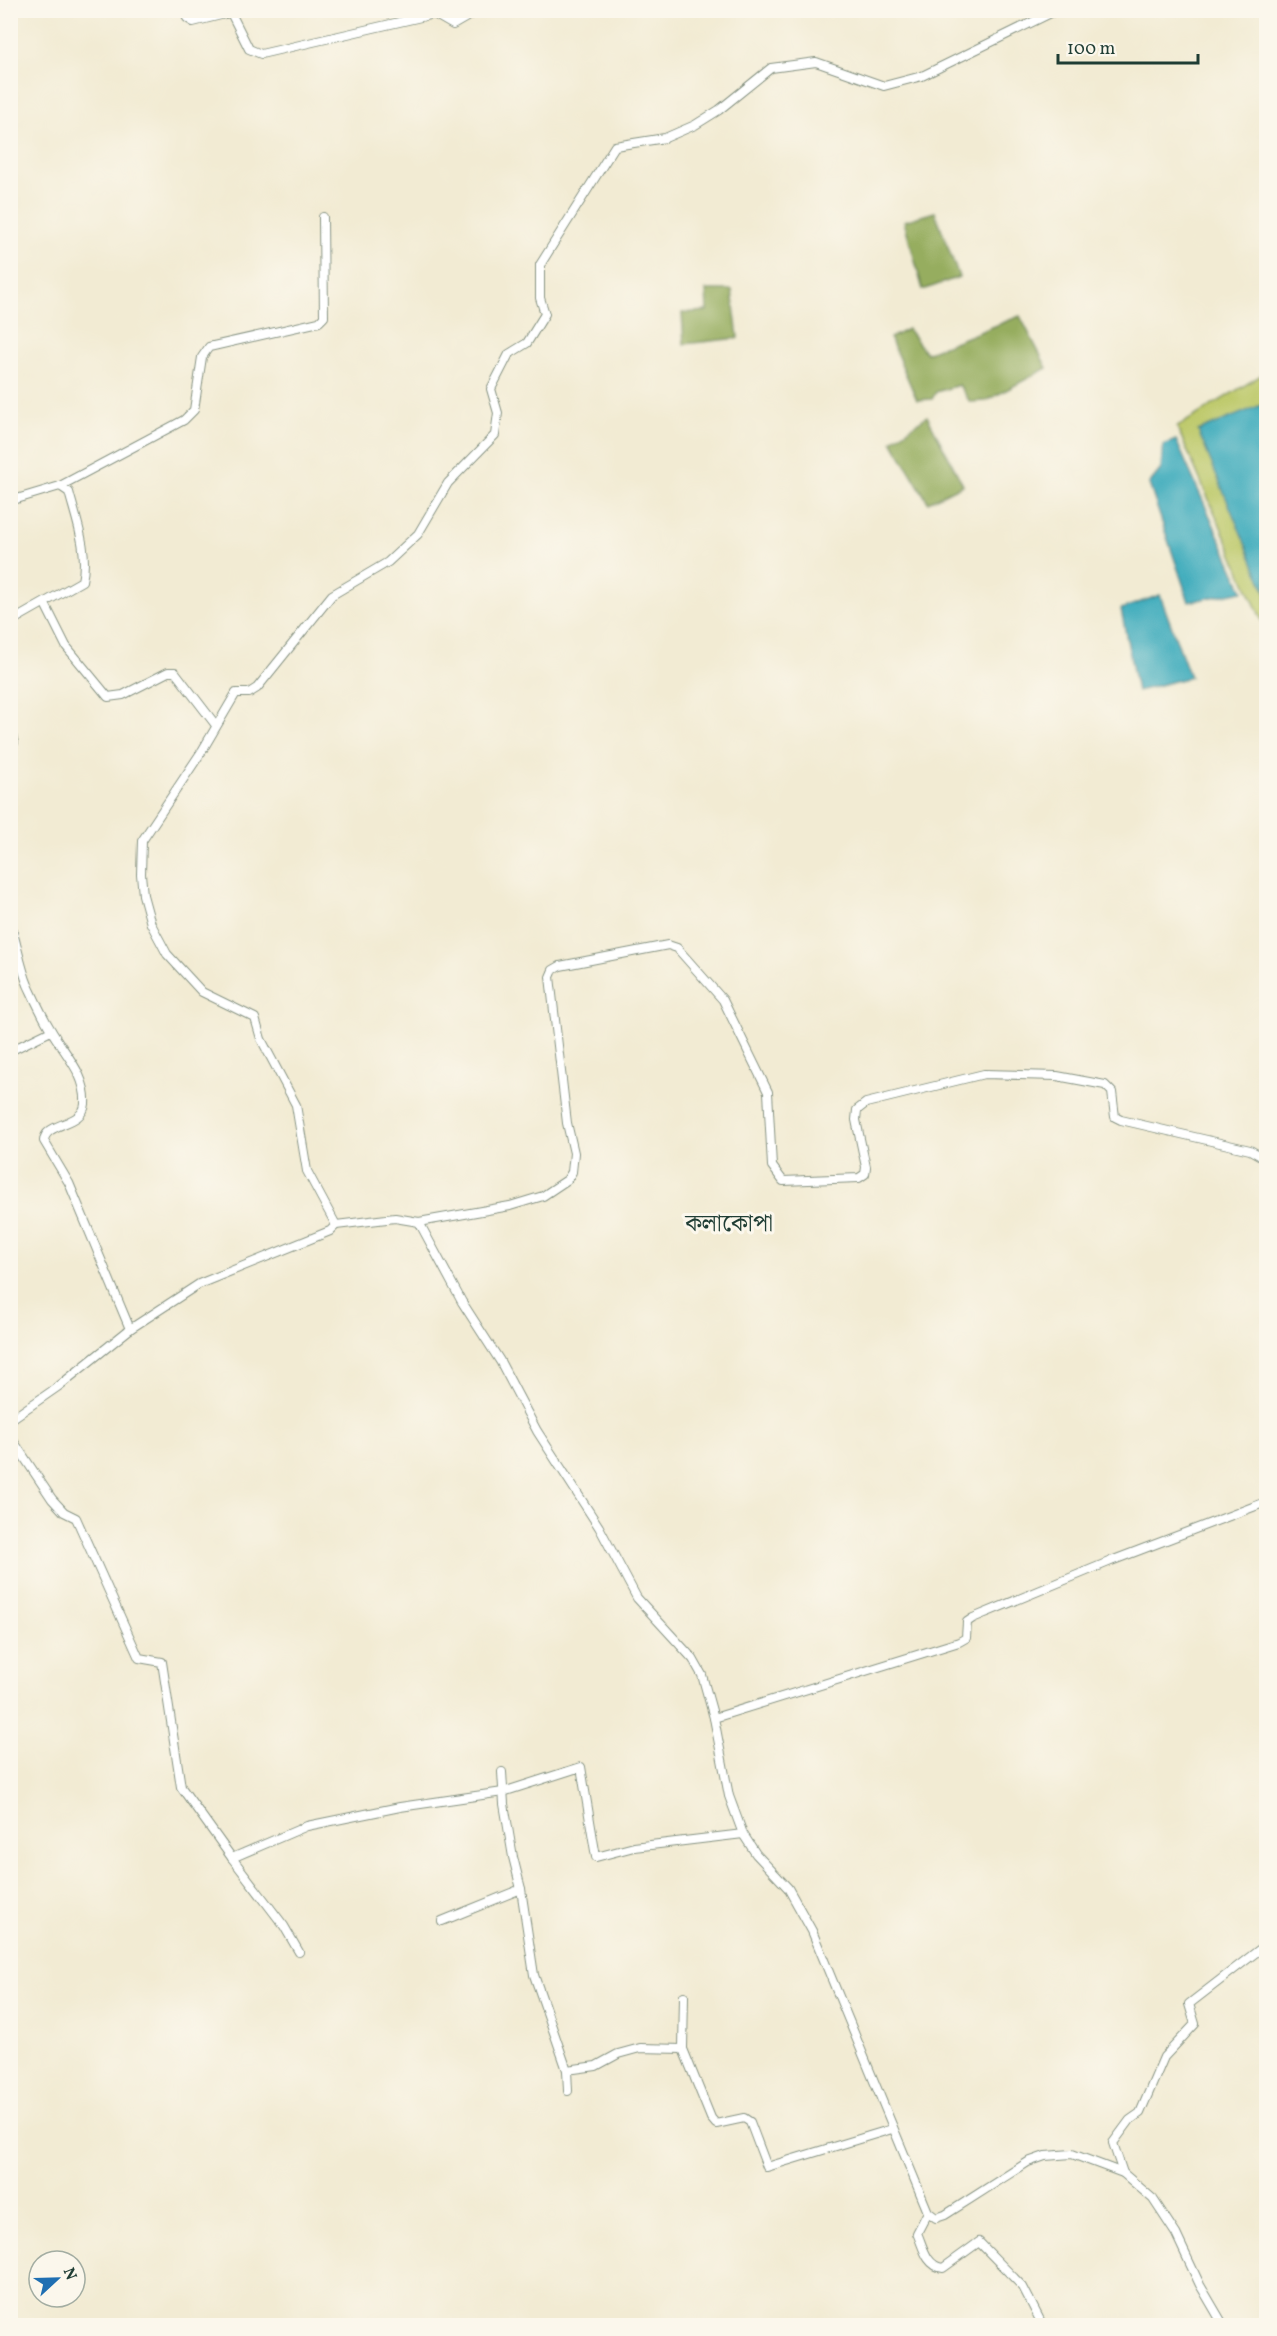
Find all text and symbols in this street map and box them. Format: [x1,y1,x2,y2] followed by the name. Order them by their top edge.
[1058,27,1198,65] scale bar
[1067,37,1116,62] text: 100 m
[684,1208,773,1242] district label: কলাকোপা
[27,2249,87,2309] north arrow
[57,2265,82,2284] text: N

